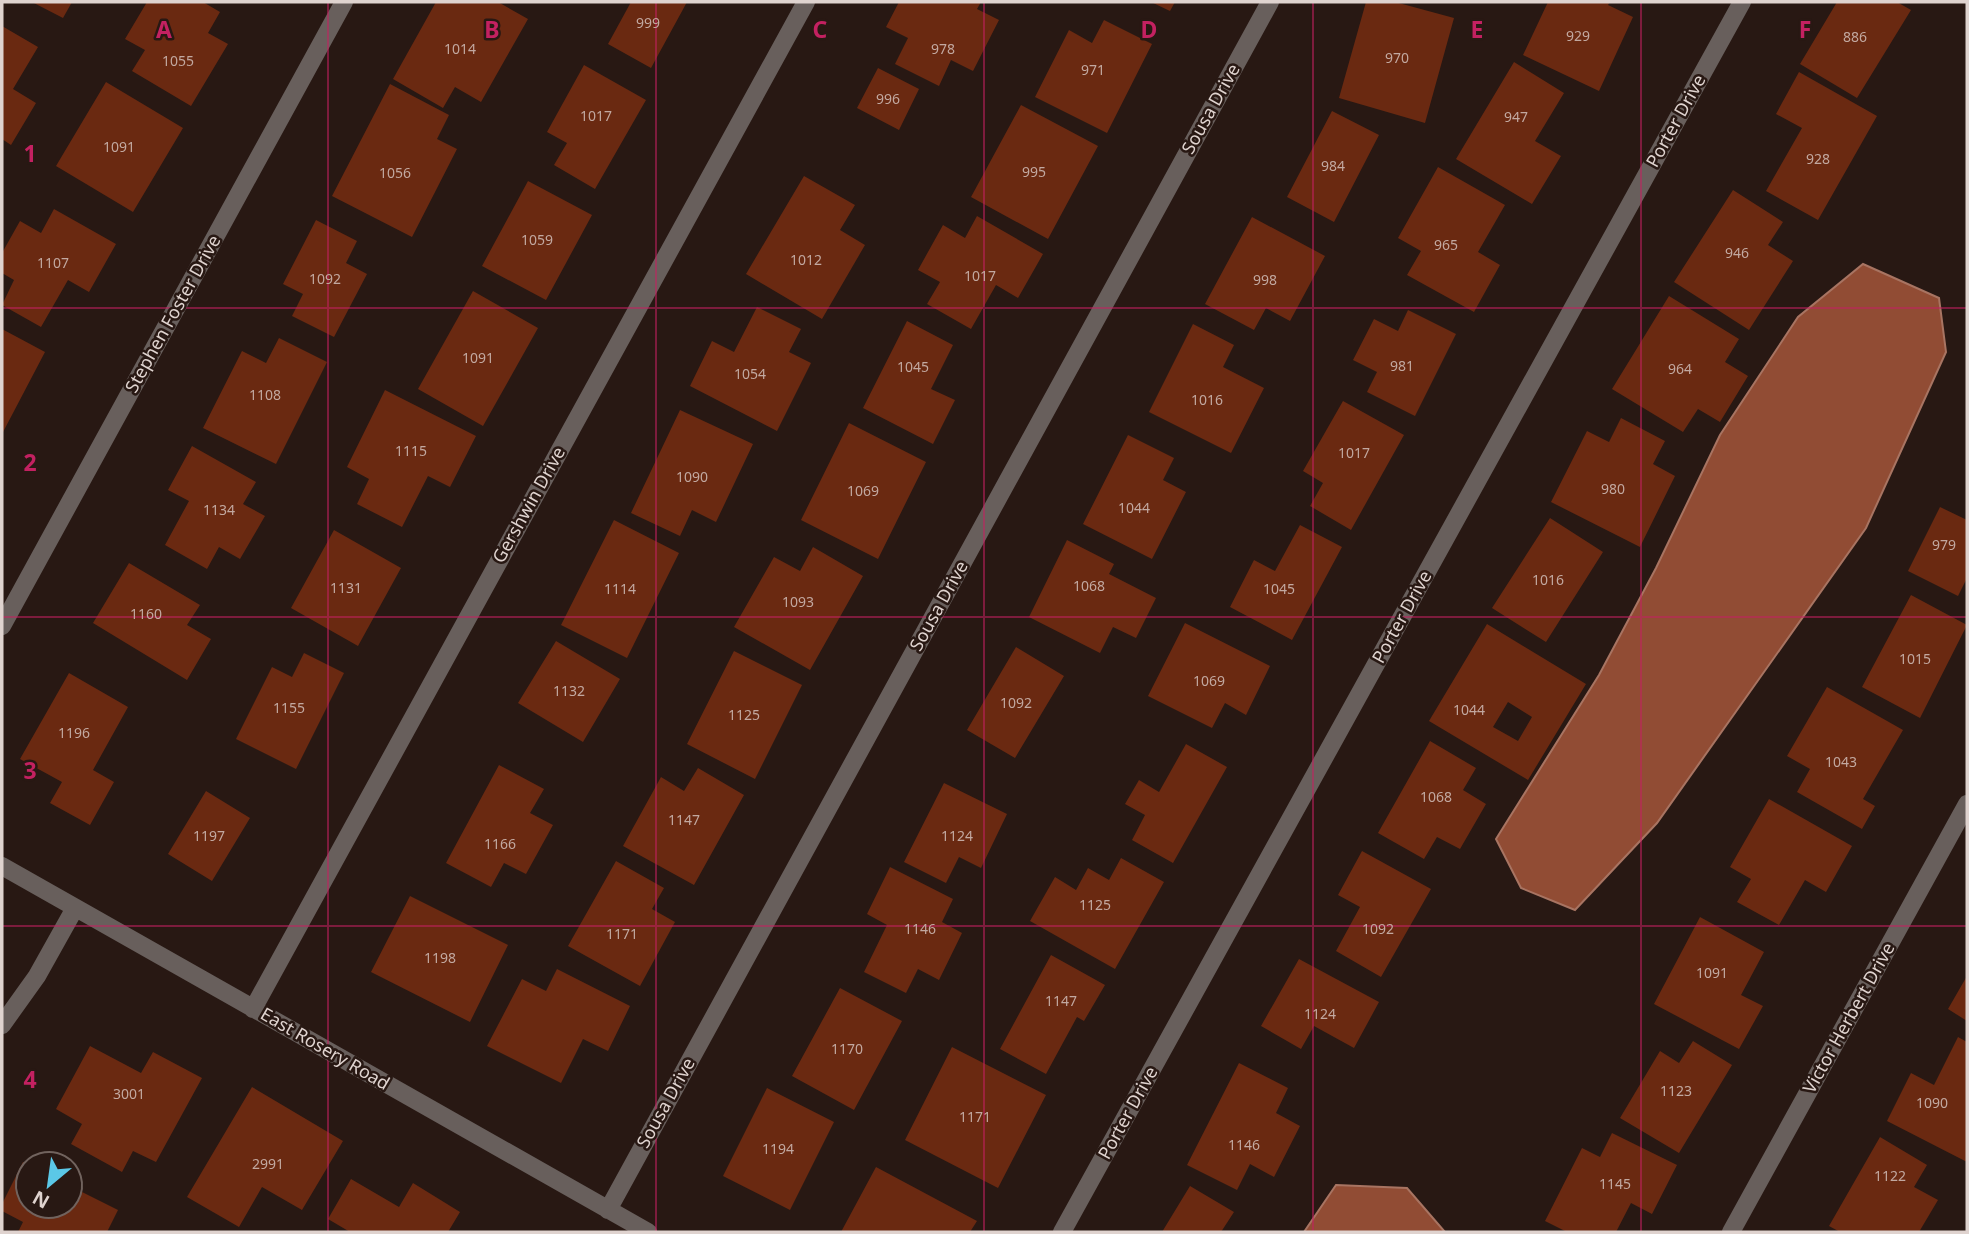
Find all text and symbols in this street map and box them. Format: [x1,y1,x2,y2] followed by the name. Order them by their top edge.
[156,13,172,45] text: A
[484,13,500,45] text: B
[636,13,660,32] house number: 999
[813,13,828,45] text: C
[1141,13,1157,45] text: D
[1471,13,1483,45] text: E
[1799,13,1811,45] text: F
[1566,26,1590,45] house number: 929
[1843,27,1867,46] house number: 886
[444,39,476,58] house number: 1014
[931,39,955,58] house number: 978
[1385,48,1409,67] house number: 970
[162,51,194,70] house number: 1055
[1175,59,1245,158] street label: Sousa Drive
[1081,60,1105,79] house number: 971
[1640,70,1710,171] street label: Porter Drive
[876,89,900,108] house number: 996
[580,106,612,125] house number: 1017
[1504,107,1528,126] house number: 947
[23,137,37,169] text: 1
[103,137,135,156] house number: 1091
[1806,149,1830,168] house number: 928
[1321,156,1345,175] house number: 984
[1022,162,1046,181] house number: 995
[379,163,411,182] house number: 1056
[119,230,225,397] street label: Stephen Foster Drive
[521,230,553,249] house number: 1059
[1434,235,1458,254] house number: 965
[1725,243,1749,262] house number: 946
[790,250,822,269] house number: 1012
[37,253,69,272] house number: 1107
[964,266,996,285] house number: 1017
[309,269,341,288] house number: 1092
[1253,270,1277,289] house number: 998
[462,348,494,367] house number: 1091
[1390,356,1414,375] house number: 981
[897,357,929,376] house number: 1045
[1668,359,1692,378] house number: 964
[734,364,766,383] house number: 1054
[249,385,281,404] house number: 1108
[1191,390,1223,409] house number: 1016
[395,441,427,460] house number: 1115
[486,442,570,567] street label: Gershwin Drive
[1338,443,1370,462] house number: 1017
[23,446,37,478] text: 2
[676,467,708,486] house number: 1090
[1601,479,1625,498] house number: 980
[847,481,879,500] house number: 1069
[1118,498,1150,517] house number: 1044
[203,500,235,519] house number: 1134
[1932,535,1956,554] house number: 979
[903,556,973,655] street label: Sousa Drive
[1366,566,1436,667] street label: Porter Drive
[1532,570,1564,589] house number: 1016
[1073,576,1105,595] house number: 1068
[330,578,362,597] house number: 1131
[604,579,636,598] house number: 1114
[1263,579,1295,598] house number: 1045
[782,592,814,611] house number: 1093
[130,604,162,623] house number: 1160
[1899,649,1931,668] house number: 1015
[1193,671,1225,690] house number: 1069
[553,681,585,700] house number: 1132
[1000,693,1032,712] house number: 1092
[273,698,305,717] house number: 1155
[1453,700,1485,719] house number: 1044
[728,705,760,724] house number: 1125
[58,723,90,742] house number: 1196
[1825,752,1857,771] house number: 1043
[23,754,37,786] text: 3
[1420,787,1452,806] house number: 1068
[668,810,700,829] house number: 1147
[193,826,225,845] house number: 1197
[941,826,973,845] house number: 1124
[484,834,516,853] house number: 1166
[1079,895,1111,914] house number: 1125
[904,919,936,938] house number: 1146
[1362,919,1394,938] house number: 1092
[606,924,638,943] house number: 1171
[1797,938,1900,1097] street label: Victor Herbert Drive
[424,948,456,967] house number: 1198
[1696,963,1728,982] house number: 1091
[1045,991,1077,1010] house number: 1147
[257,1001,394,1095] street label: East Rosery Road
[1304,1004,1336,1023] house number: 1124
[831,1039,863,1058] house number: 1170
[630,1053,700,1152] street label: Sousa Drive
[1092,1062,1162,1163] street label: Porter Drive
[23,1063,37,1095] text: 4
[1660,1081,1692,1100] house number: 1123
[113,1084,145,1103] house number: 3001
[1916,1093,1948,1112] house number: 1090
[959,1107,991,1126] house number: 1171
[1228,1135,1260,1154] house number: 1146
[762,1139,794,1158] house number: 1194
[14,1150,84,1220] north arrow
[252,1154,284,1173] house number: 2991
[1874,1166,1906,1185] house number: 1122
[1599,1174,1631,1193] house number: 1145
[28,1185,54,1215] text: N

